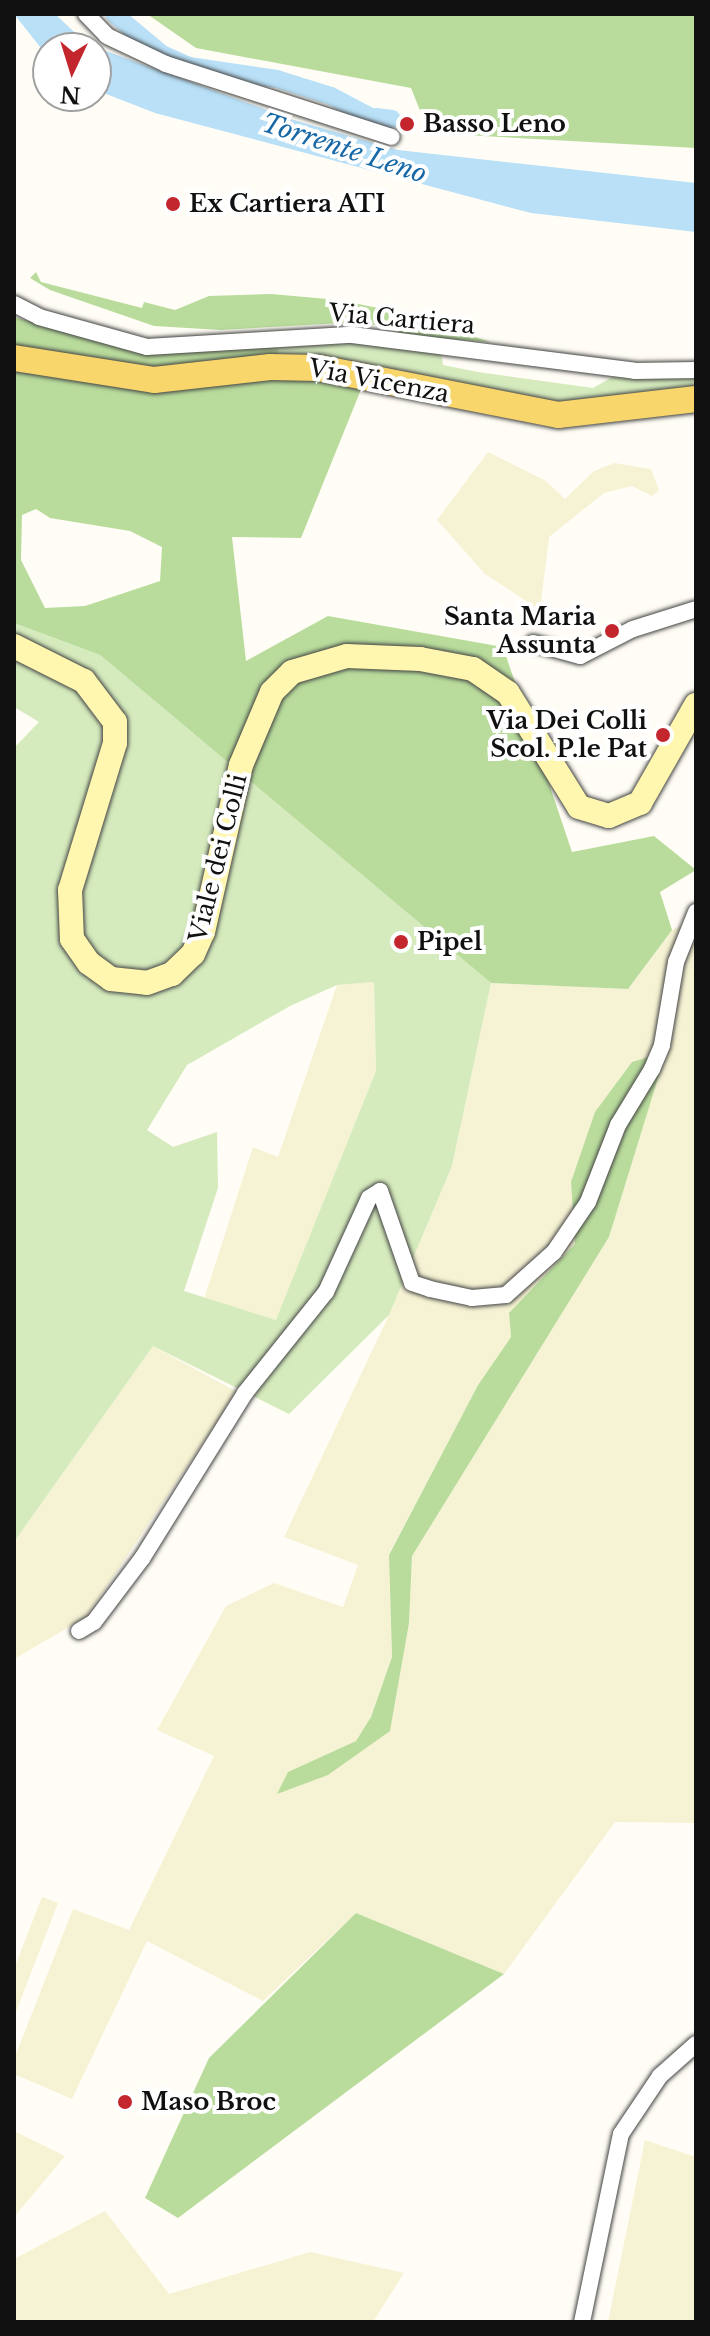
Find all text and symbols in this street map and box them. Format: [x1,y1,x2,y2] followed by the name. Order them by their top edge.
[32,32,112,112] north arrow
[59,80,82,109] text: N
[258,108,430,190] water label: Torrente Leno
[423,110,566,138] place label: Basso Leno
[398,115,416,133] marker: Basso Leno
[189,190,386,218] place label: Ex Cartiera ATI
[164,195,182,213] marker: Ex Cartiera ATI
[328,298,476,340] street label: Via Cartiera
[306,353,452,409] street label: Via Vicenza
[444,603,596,659] place label: Santa Maria Assunta
[603,622,621,640] marker: Santa Maria Assunta
[487,707,647,763] place label: Via Dei Colli Scol. P.le Pat
[654,726,672,744] marker: Via Dei Colli Scol. P.le Pat
[183,771,253,945] street label: Viale dei Colli
[417,928,482,956] place label: Pipel
[392,933,410,951] marker: Pipel
[141,2088,276,2116] place label: Maso Broc
[116,2093,134,2111] marker: Maso Broc

